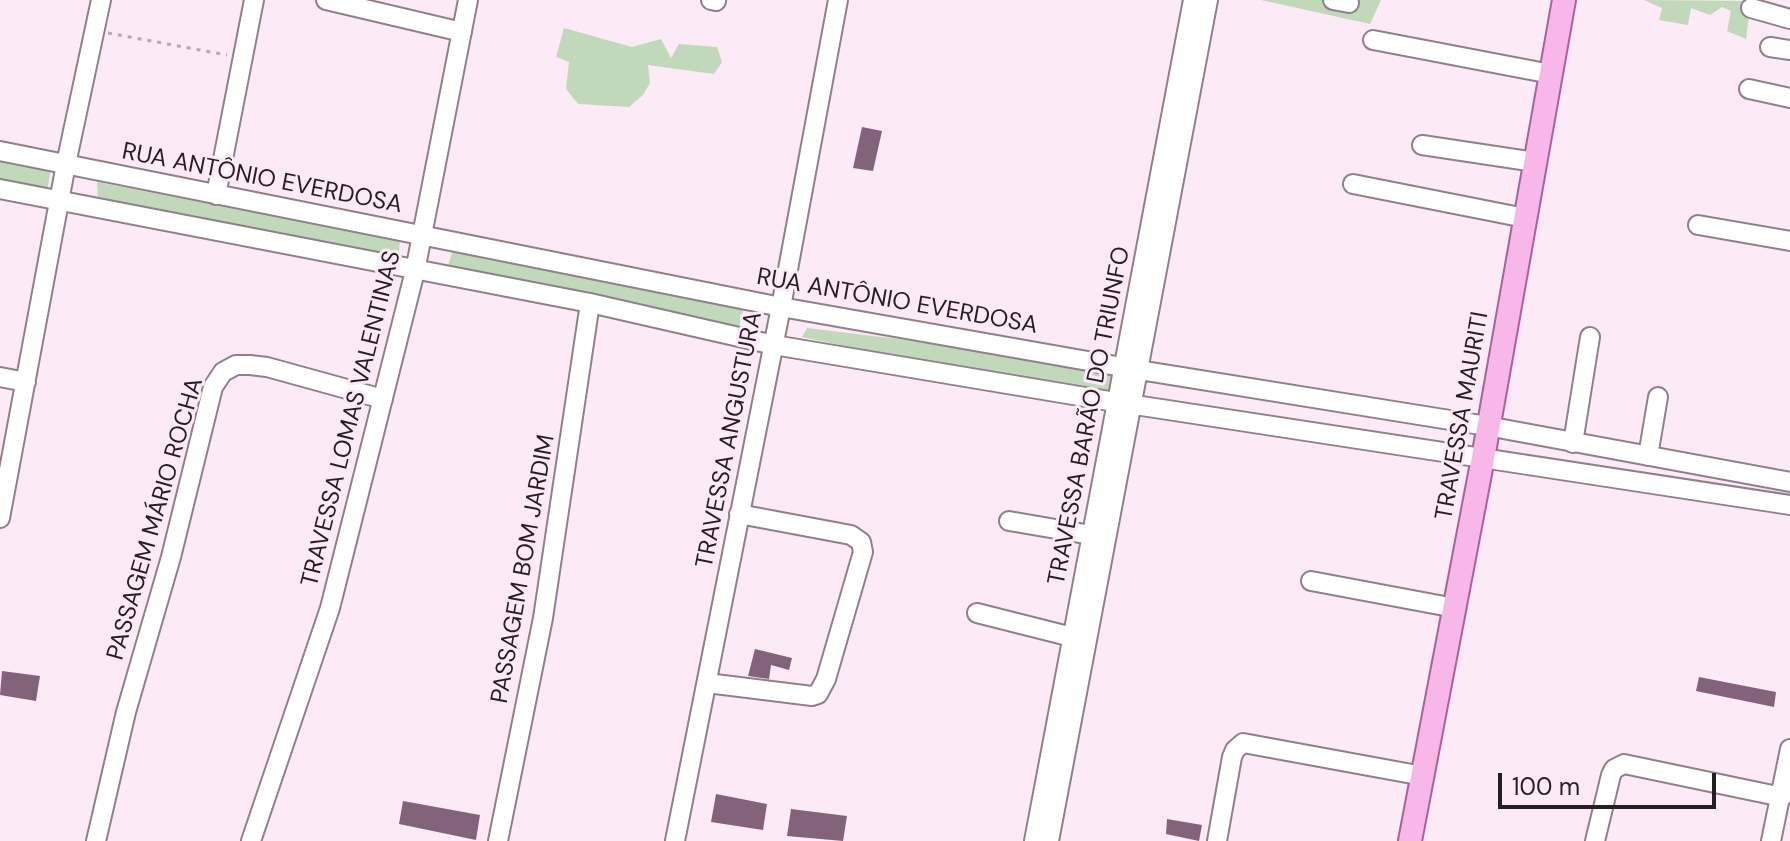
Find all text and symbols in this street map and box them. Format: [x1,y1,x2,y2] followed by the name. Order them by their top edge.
[119,138,405,220] street label: RUA ANTÔNIO EVERDOSA
[1043,244,1137,588] street label: TRAVESSA BARÃO DO TRIUNFO
[296,248,408,590] street label: TRAVESSA LOMAS VALENTINAS
[754,263,1040,341] street label: RUA ANTÔNIO EVERDOSA
[691,309,769,571] street label: TRAVESSA ANGUSTURA
[1430,310,1496,522] street label: TRAVESSA MAURITI
[102,375,210,663] street label: PASSAGEM MÁRIO ROCHA
[486,432,562,706] street label: PASSAGEM BOM JARDIM
[1502,757,1720,807] scale bar
[1512,771,1580,802] text: 100 m

